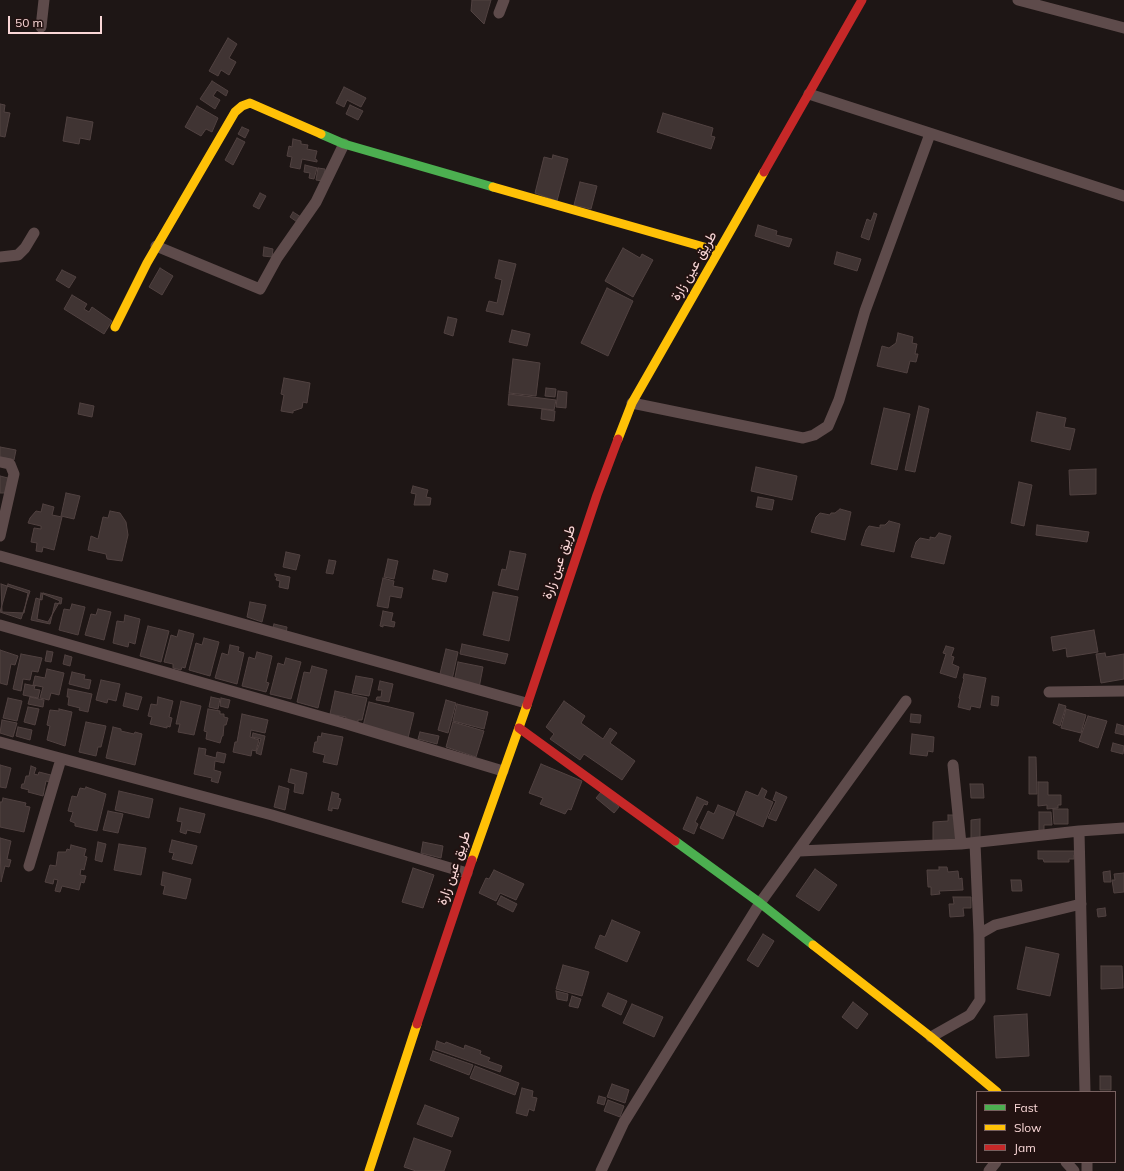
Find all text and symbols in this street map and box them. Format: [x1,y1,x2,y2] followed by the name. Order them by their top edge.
[10,8,104,34] scale bar
[15,15,43,30] text: 50 m
[667,228,721,304] street label: طريق عين زارة
[538,523,580,601] street label: طريق عين زارة
[433,829,475,907] street label: طريق عين زارة
[976,1091,1116,1163] legend
[1014,1100,1038,1115] text: Fast
[1014,1120,1042,1135] text: Slow
[1014,1140,1036,1155] text: Jam

